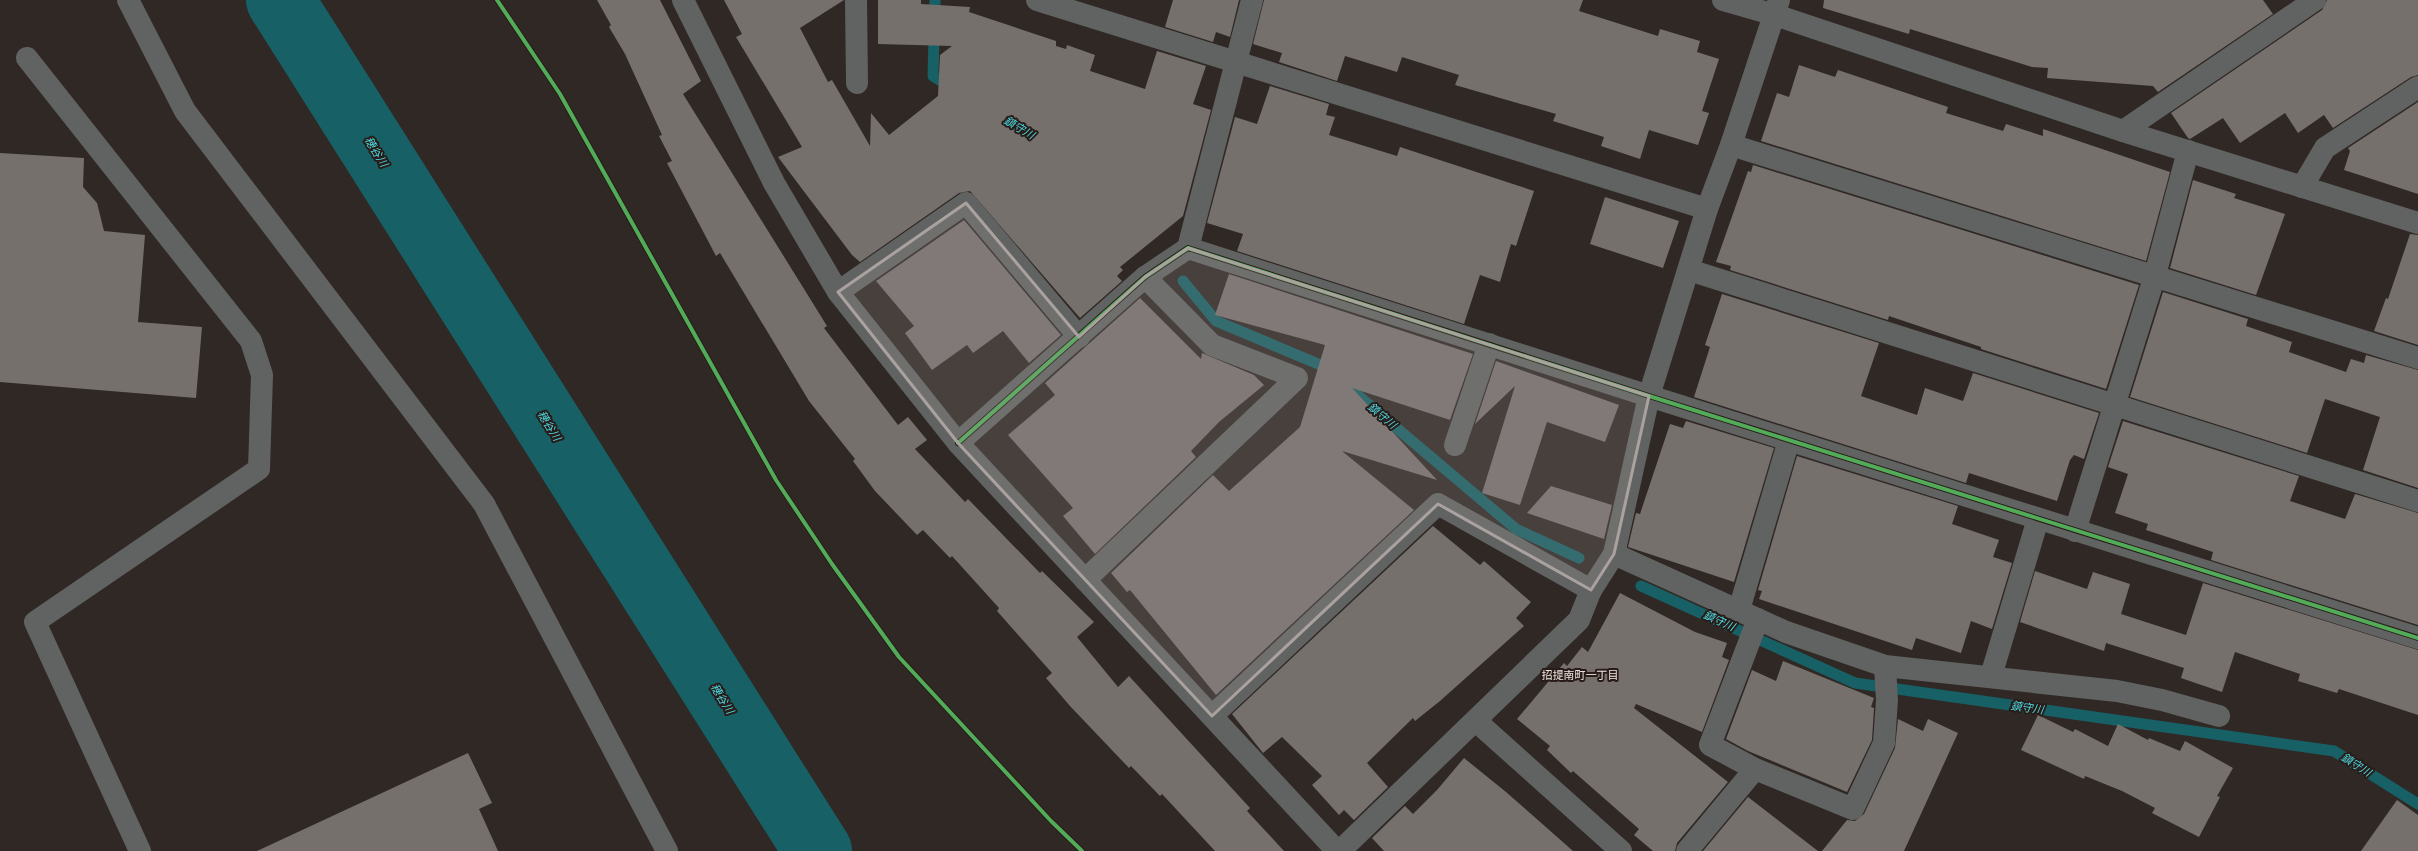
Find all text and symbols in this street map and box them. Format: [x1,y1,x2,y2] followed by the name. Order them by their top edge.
[1002,114,1037,143] water label: 鎮守川
[362,135,391,170] water label: 穂谷川
[1365,400,1400,432] water label: 鎮守川
[535,409,564,444] water label: 穂谷川
[1701,608,1738,634] water label: 鎮守川
[1542,669,1619,682] district label: 招提南町一丁目
[708,682,737,717] water label: 穂谷川
[2010,699,2045,717] water label: 鎮守川
[2339,751,2374,780] water label: 鎮守川

